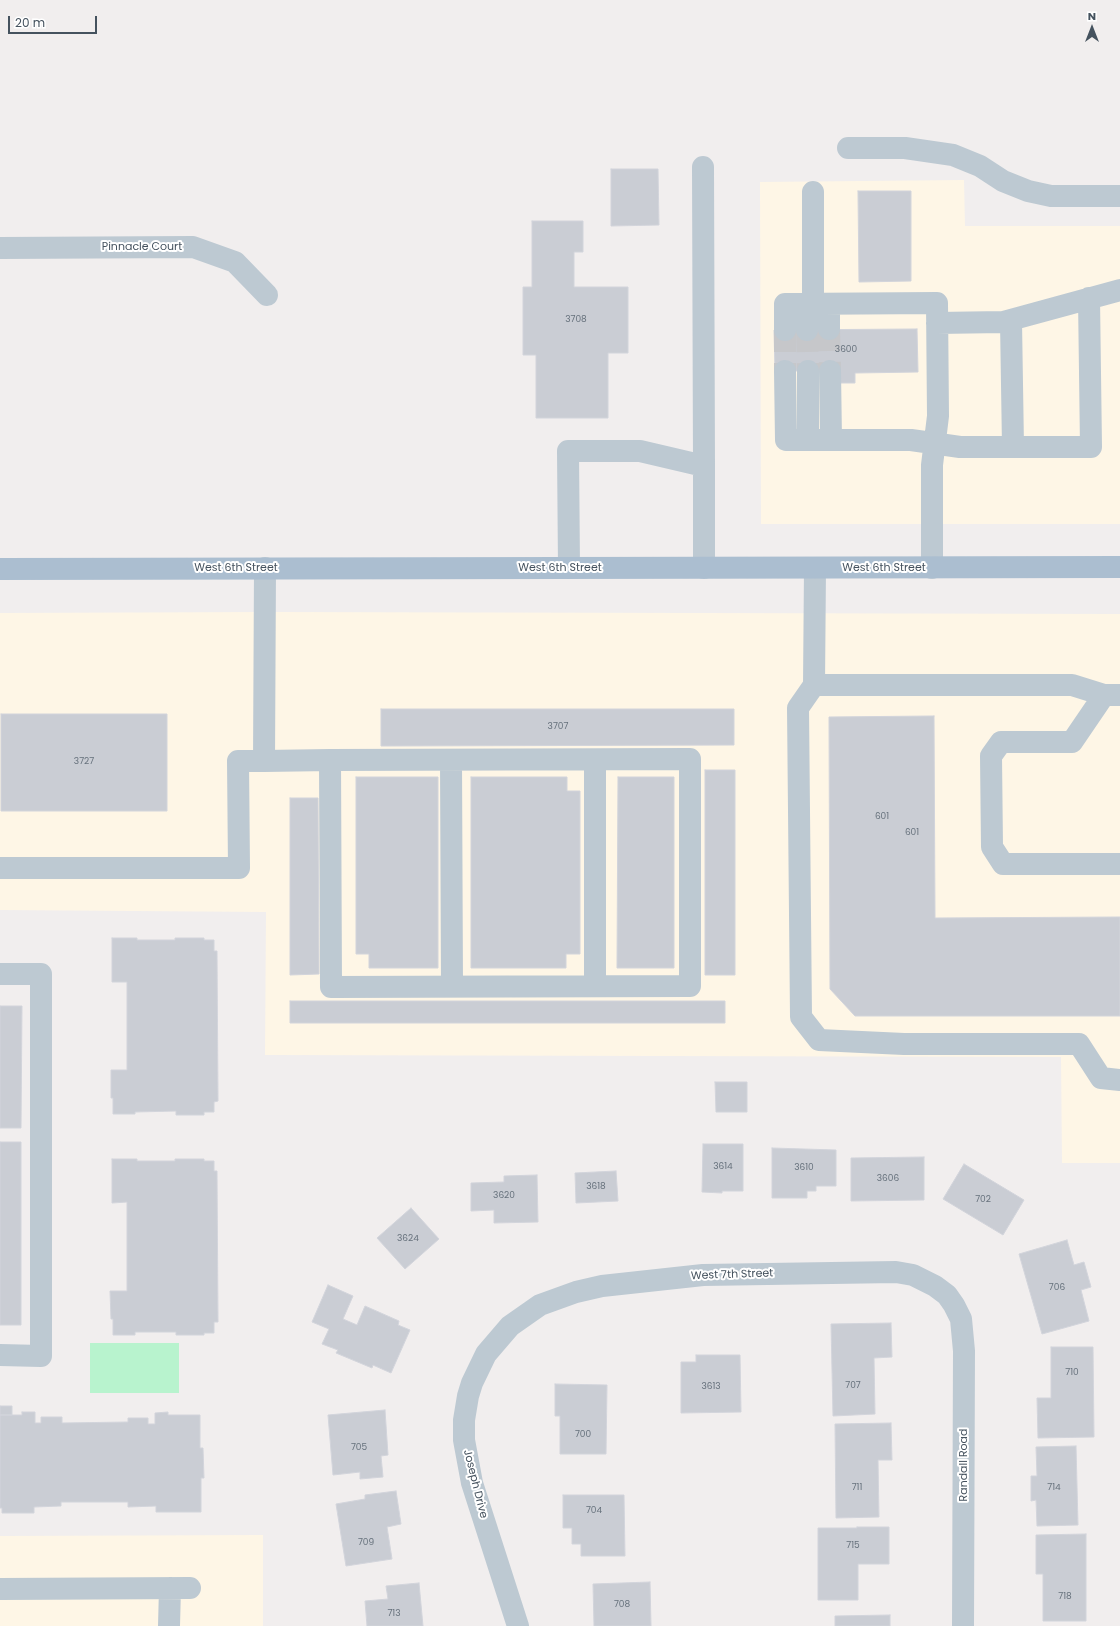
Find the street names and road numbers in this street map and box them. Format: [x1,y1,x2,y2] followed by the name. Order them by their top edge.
[102,240,182,254] street label: Pinnacle Court
[194,561,278,575] street label: West 6th Street
[518,561,602,575] street label: West 6th Street
[842,561,926,575] street label: West 6th Street
[691,1267,773,1283] street label: West 7th Street
[957,1429,971,1501] street label: Randall Road
[460,1448,490,1520] street label: Joseph Drive

